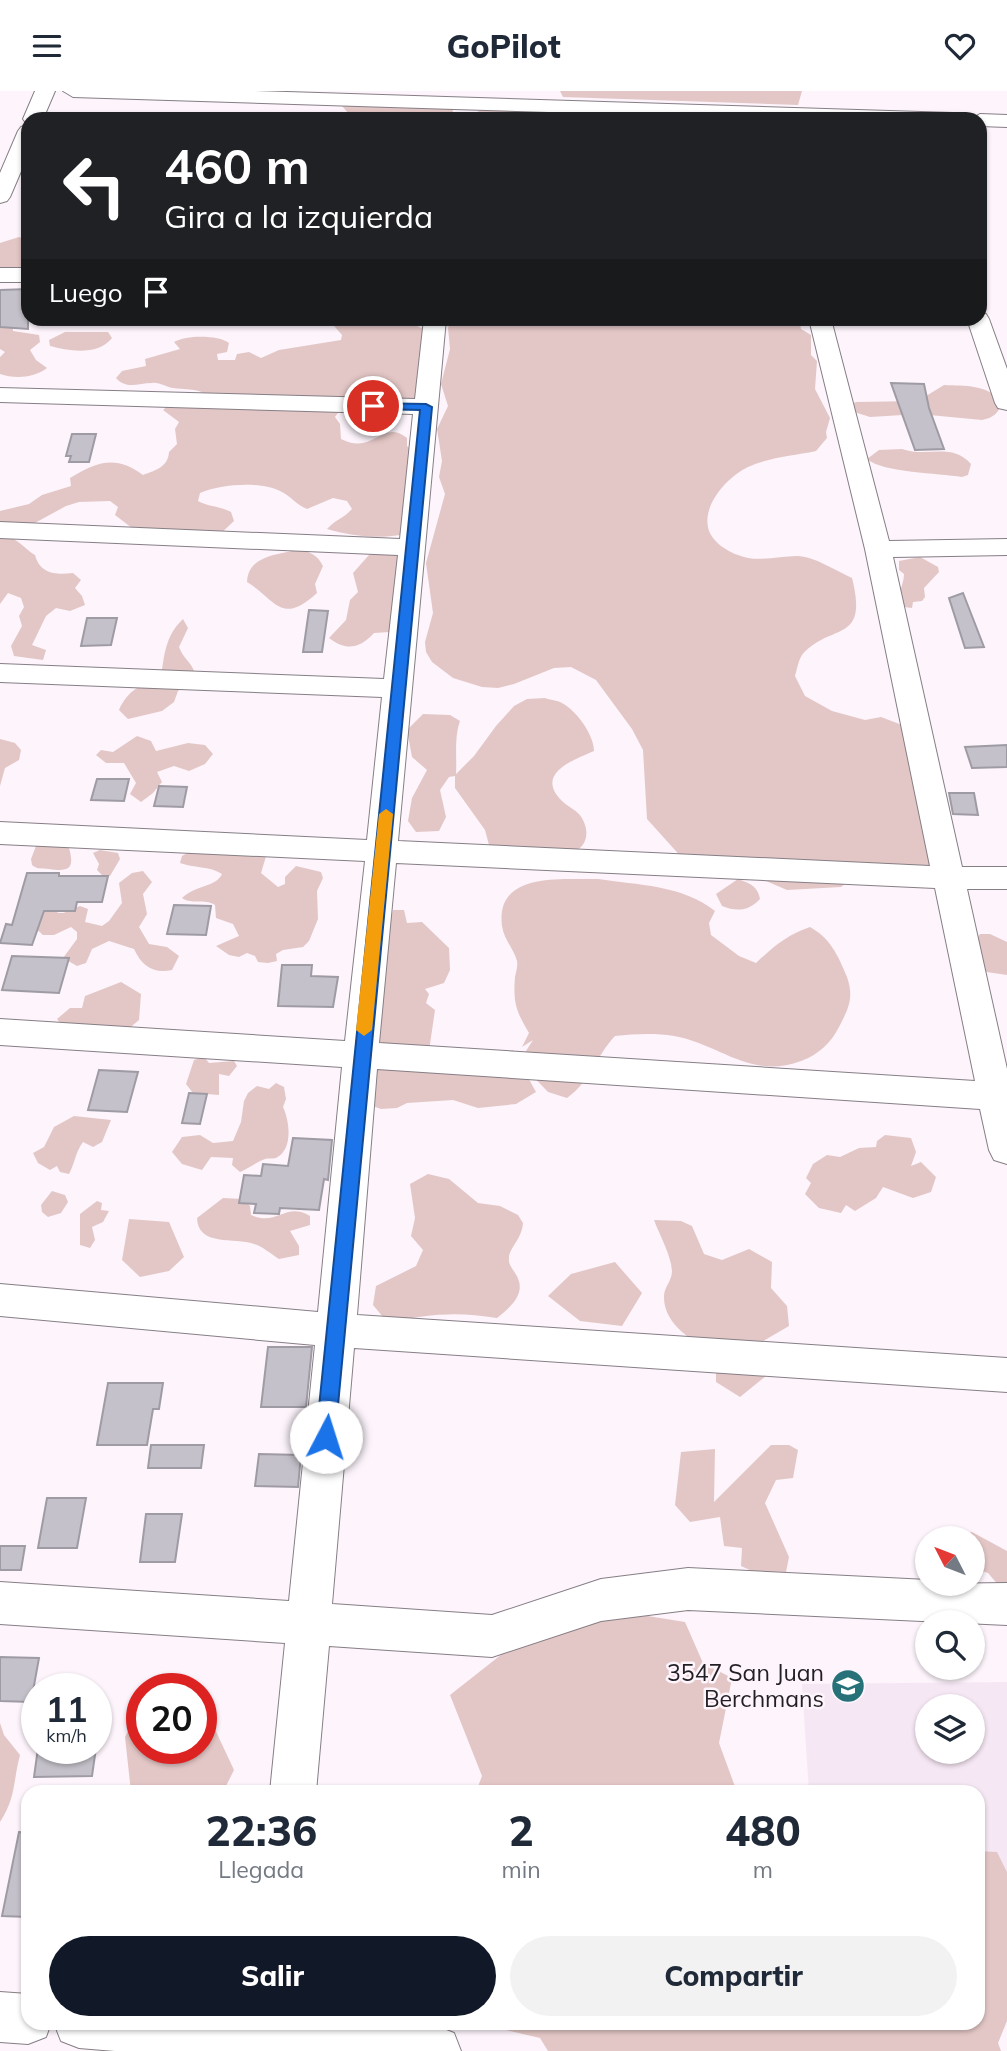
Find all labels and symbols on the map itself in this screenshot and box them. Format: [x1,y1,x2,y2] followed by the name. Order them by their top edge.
[343,376,403,436] pin
[289,1400,363,1474] position arrow
[915,1526,985,1596] north arrow
[667,1658,824,1713] place label: 3547 San Juan Berchmans
[829,1667,867,1705] school or university icon: 3547 San Juan Berchmans
[126,1673,217,1764] speed limit sign: 20

